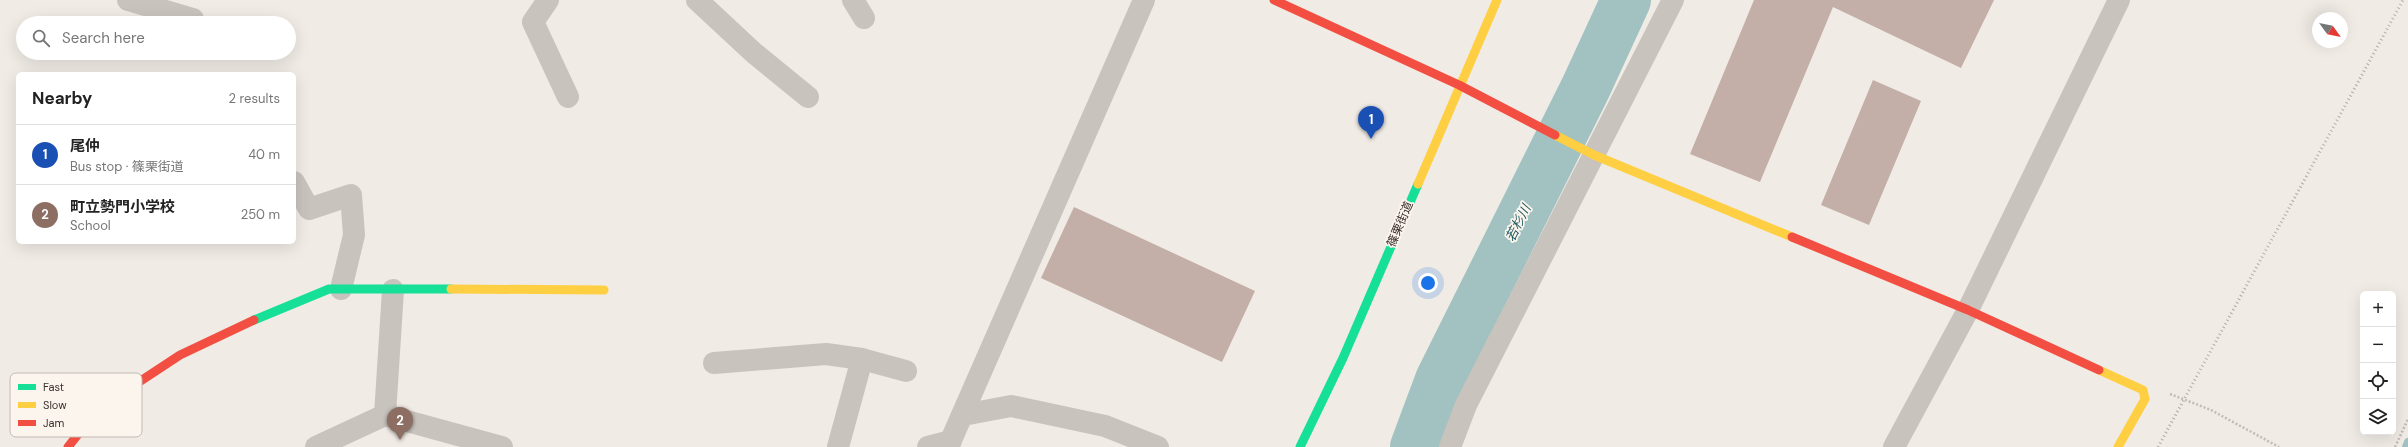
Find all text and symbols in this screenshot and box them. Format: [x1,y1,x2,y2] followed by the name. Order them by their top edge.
[2312,12,2348,48] north arrow
[16,16,296,60] search box
[30,27,52,49] icon: search
[62,28,145,48] text: Search here
[32,87,92,109] text: Nearby
[229,90,280,107] text: 2 results
[1358,106,1384,139] pin: 1
[70,136,100,156] text: 尾仲
[43,146,47,163] text: 1
[248,146,280,163] text: 40 m
[70,158,184,175] text: Bus stop · 篠栗街道
[70,197,175,217] text: 町立勢門小学校
[1383,199,1417,249] street label: 篠栗街道
[1502,200,1535,244] water label: 若杉川
[41,206,49,223] text: 2
[241,206,280,223] text: 250 m
[70,217,111,234] text: School
[1418,273,1438,293] your location
[2360,291,2396,435] map controls
[2360,291,2396,327] button: +
[2360,327,2396,363] button: −
[2360,363,2396,399] button: locate
[10,373,142,437] legend
[43,380,64,394] text: Fast
[43,398,67,412] text: Slow
[2360,399,2396,435] button: layers
[387,407,413,440] pin: 2
[43,416,64,430] text: Jam

